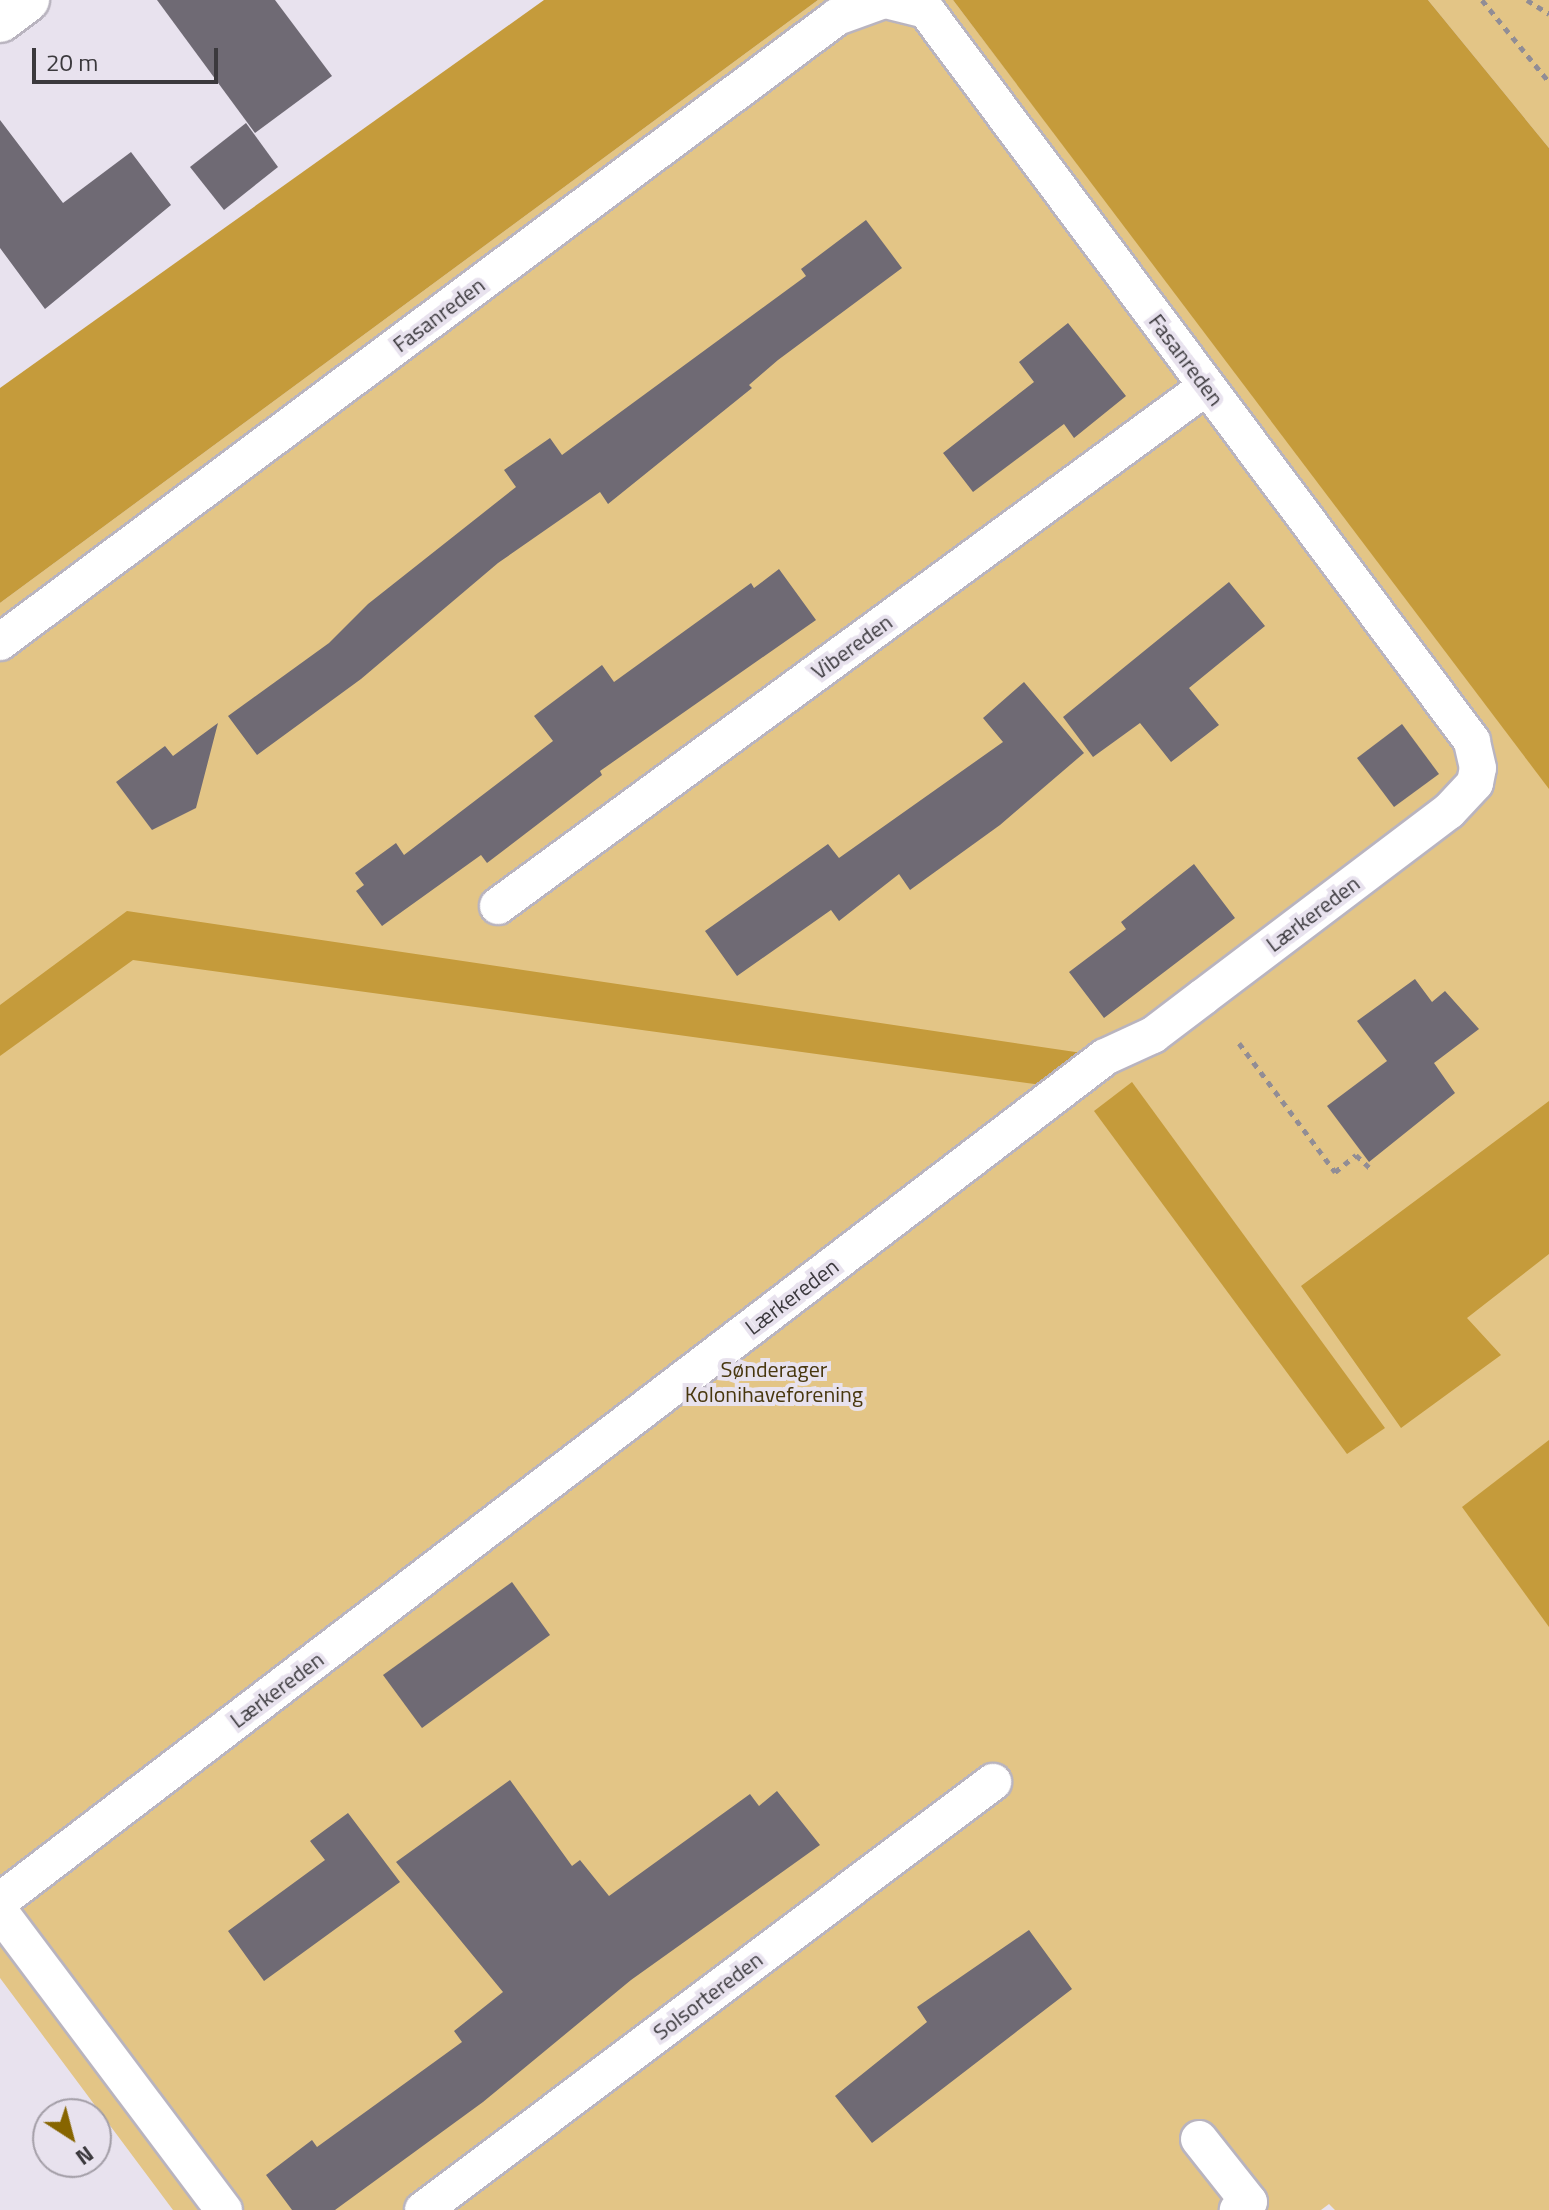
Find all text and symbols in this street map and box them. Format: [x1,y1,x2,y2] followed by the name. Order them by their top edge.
[36,32,222,82] scale bar
[46,44,98,80] text: 20 m
[388,272,490,358] street label: Fasanreden
[1143,309,1229,411] street label: Fasanreden
[806,609,898,685] street label: Vibereden
[1261,870,1365,958] street label: Lærkereden
[740,1253,844,1341] street label: Lærkereden
[685,1356,863,1408] park label: Sønderager Kolonihaveforening
[225,1646,329,1734] street label: Lærkereden
[648,1946,768,2046] street label: Solsortereden
[32,2098,112,2178] north arrow
[69,2138,101,2174] text: N

